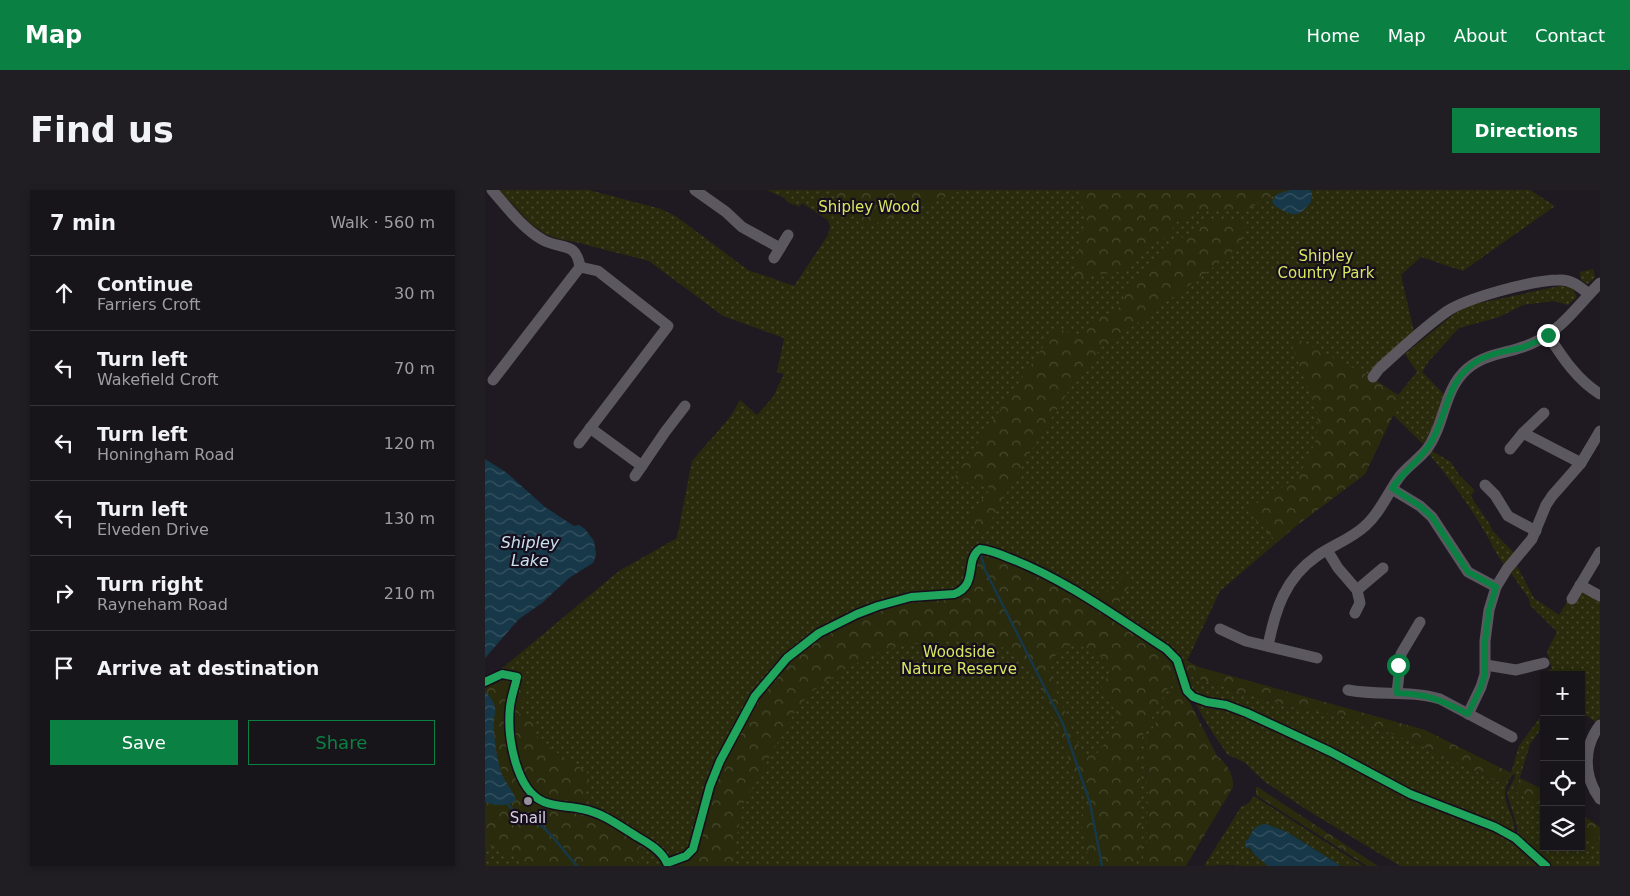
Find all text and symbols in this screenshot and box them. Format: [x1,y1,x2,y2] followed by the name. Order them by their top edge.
[25,21,82,49] text: Map
[1307,25,1360,46] text: Home
[1388,25,1426,46] text: Map
[1454,25,1507,46] text: About
[1535,25,1605,46] text: Contact
[1452,108,1600,153] button: Directions
[30,110,174,150] text: Find us
[818,198,920,216] park label: Shipley Wood
[50,211,116,235] text: 7 min
[330,213,435,232] text: Walk · 560 m
[1278,247,1375,282] park label: Shipley Country Park
[97,273,193,295] text: Continue
[50,279,78,307] icon: ahead
[394,284,435,303] text: 30 m
[97,295,201,314] text: Farriers Croft
[1537,324,1560,347] route end
[97,348,188,370] text: Turn left
[50,354,78,382] icon: left
[394,359,435,378] text: 70 m
[97,370,219,389] text: Wakefield Croft
[97,423,188,445] text: Turn left
[50,429,78,457] icon: left
[384,434,435,453] text: 120 m
[97,445,234,464] text: Honingham Road
[97,498,188,520] text: Turn left
[50,504,78,532] icon: left
[384,509,435,528] text: 130 m
[97,520,209,539] text: Elveden Drive
[501,533,560,570] water label: Shipley Lake
[97,573,203,595] text: Turn right
[50,579,78,607] icon: right
[384,584,435,603] text: 210 m
[97,595,228,614] text: Rayneham Road
[901,643,1017,678] park label: Woodside Nature Reserve
[50,654,78,682] icon: arrive
[1387,654,1410,677] route start
[97,657,319,679] text: Arrive at destination
[1540,671,1585,851] map controls
[1540,671,1585,716] button: +
[1540,716,1585,761] button: −
[50,720,238,765] button: Save
[248,720,435,765] button: Share
[1540,761,1585,806] button: locate
[522,795,534,807] marker: Snail
[1540,806,1585,851] button: layers
[510,809,546,827] place label: Snail

